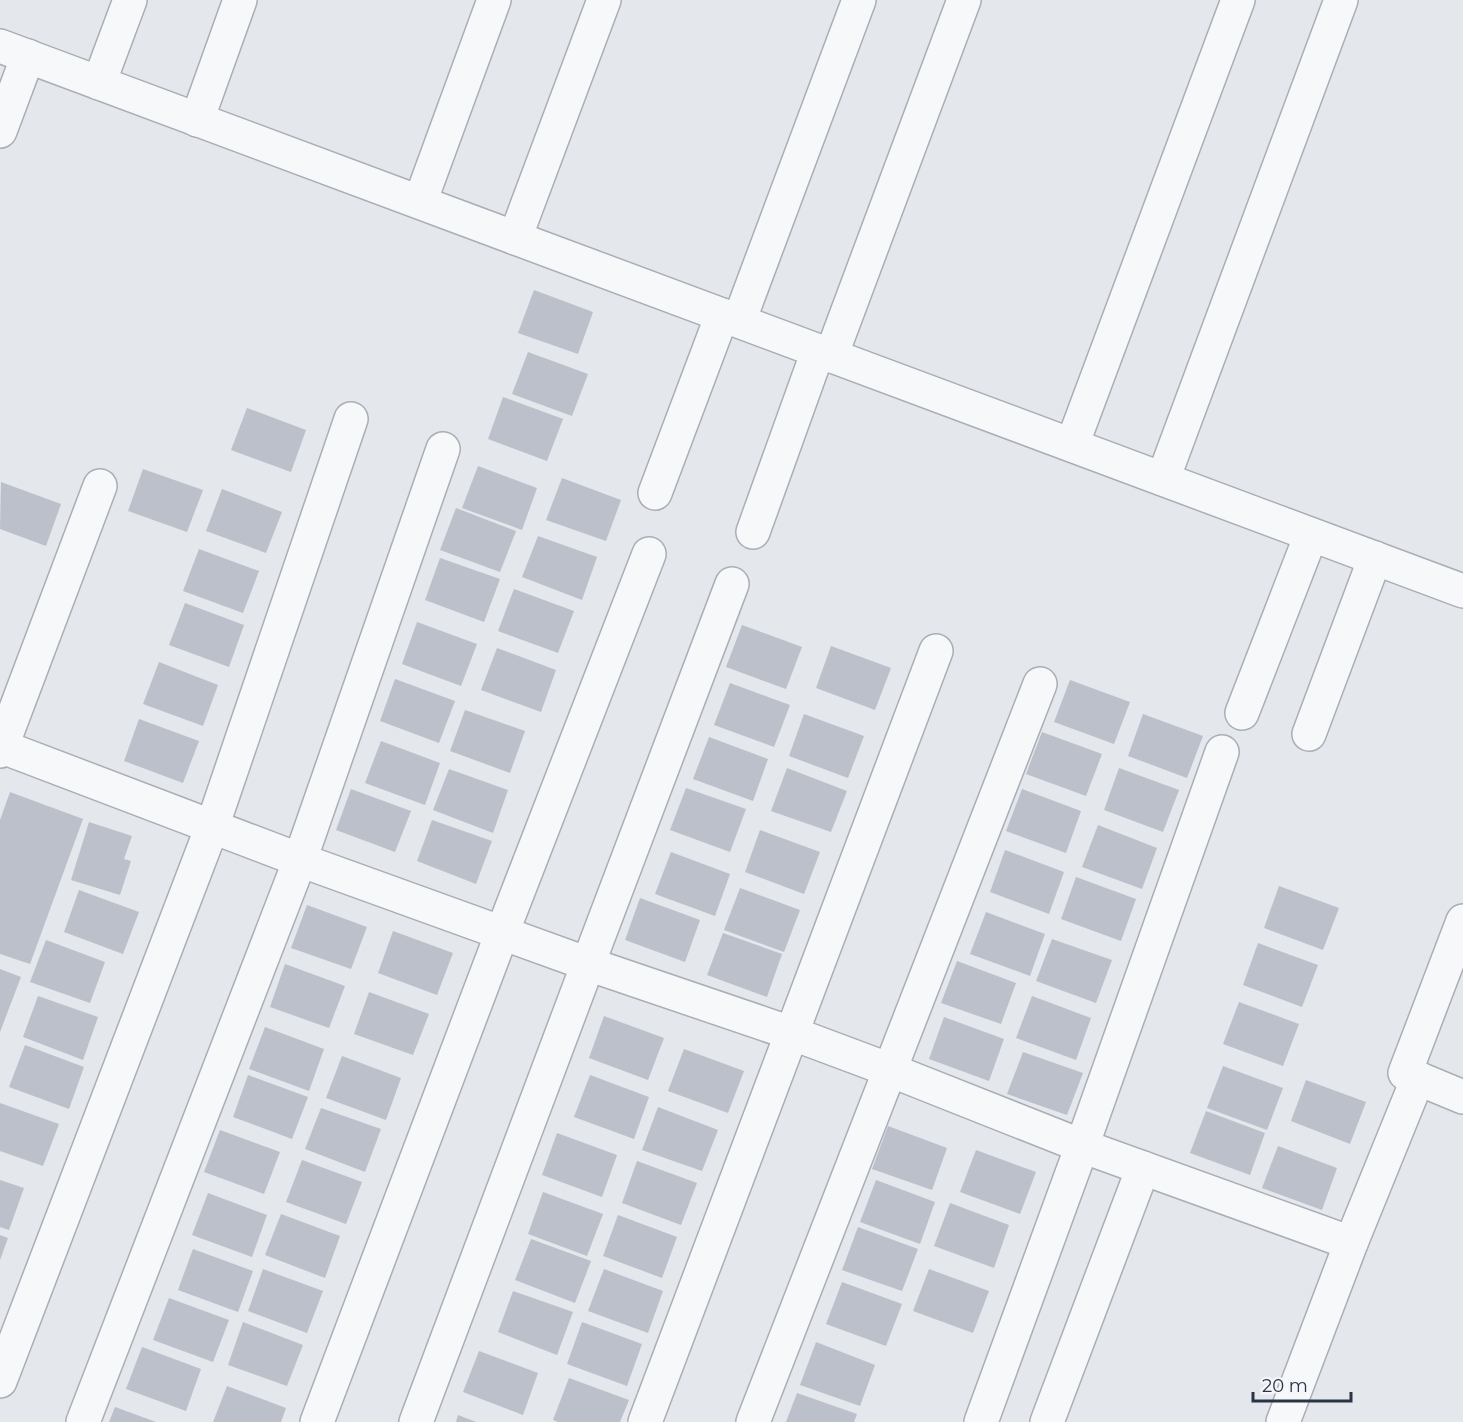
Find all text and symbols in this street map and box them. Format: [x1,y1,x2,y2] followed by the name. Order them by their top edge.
[1253,1365,1350,1403] scale bar
[1262,1375,1308,1397] text: 20 m

